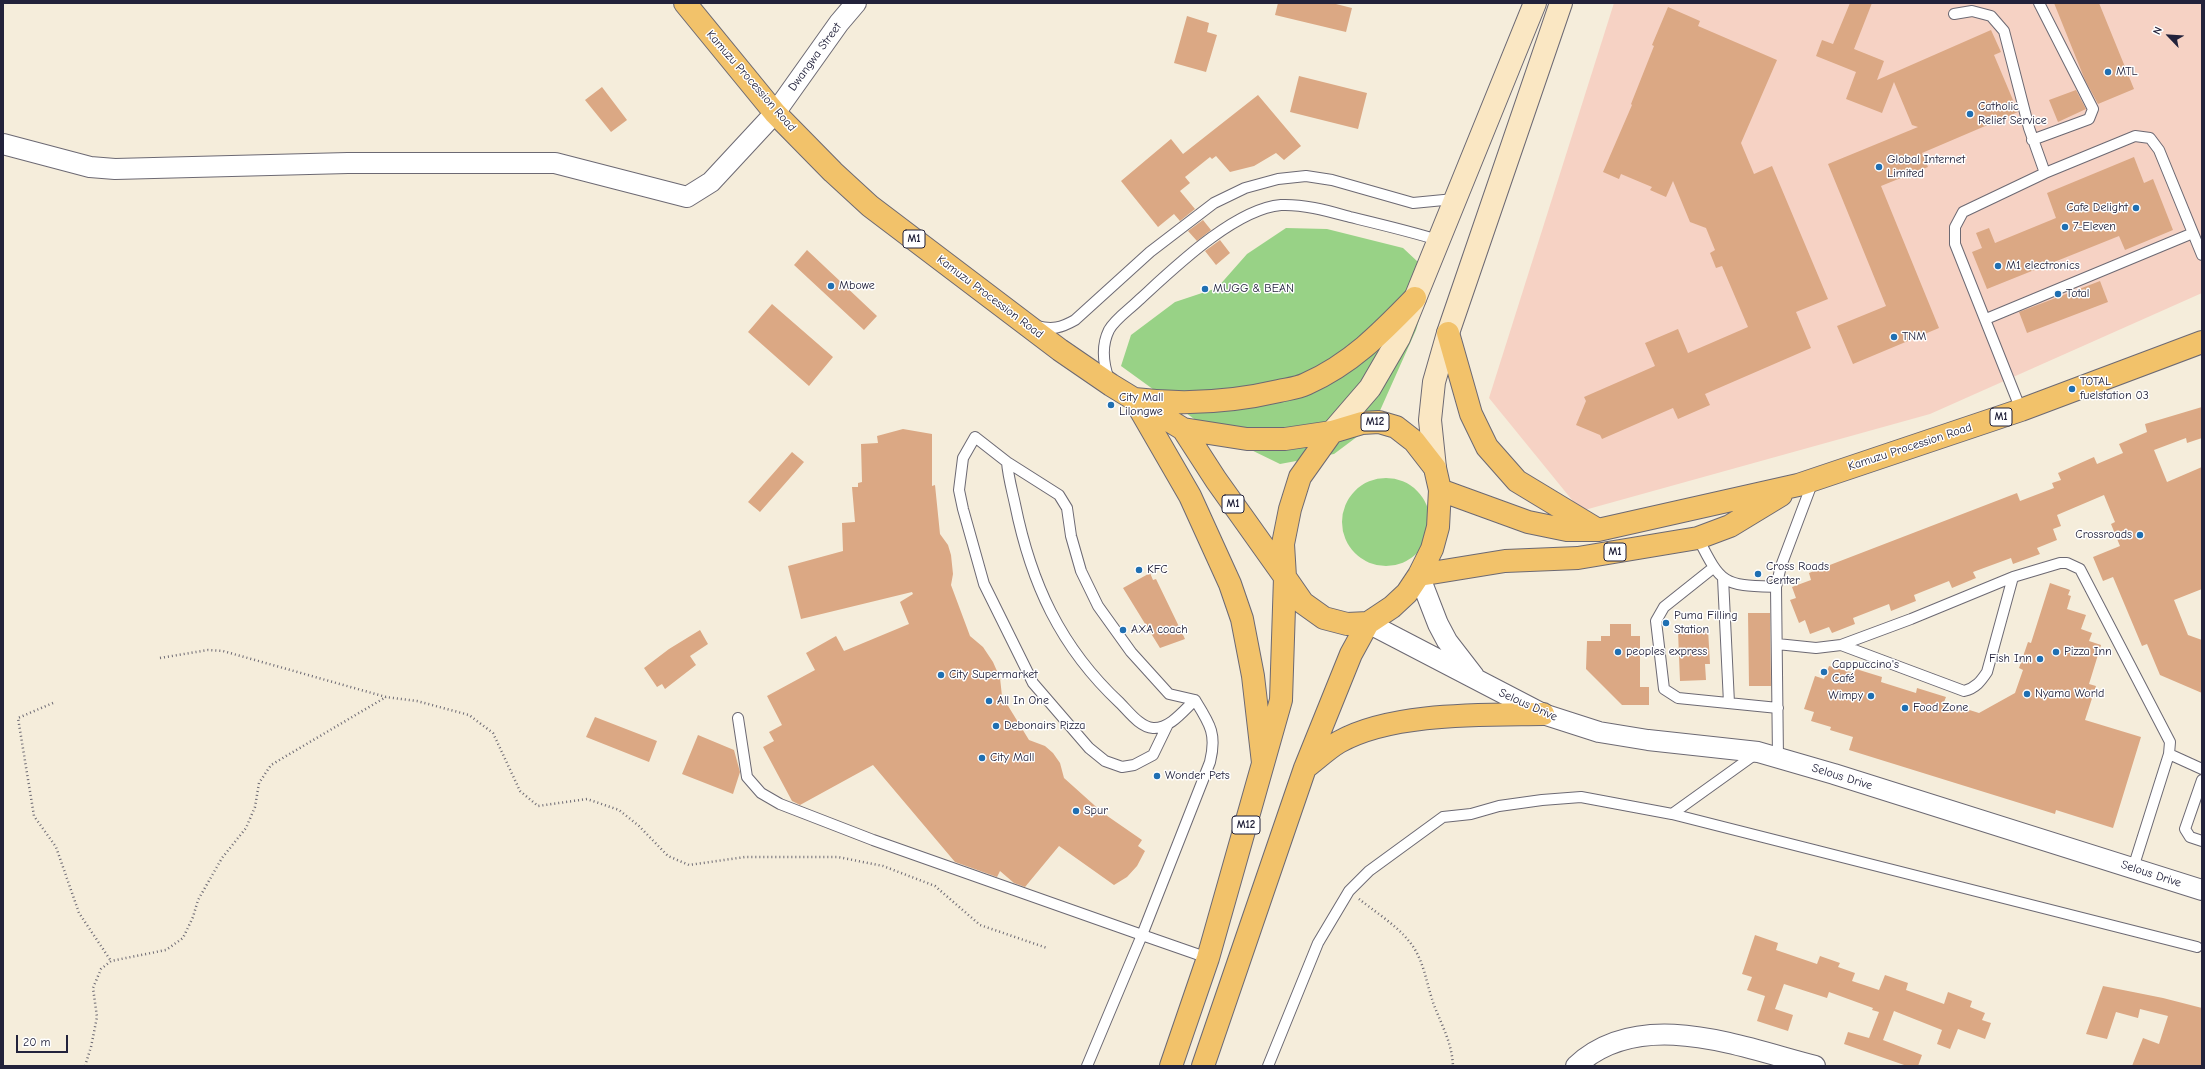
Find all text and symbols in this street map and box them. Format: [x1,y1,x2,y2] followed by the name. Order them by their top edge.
[2149,16,2189,56] north arrow
[785,20,845,94] street label: Dwangwa Street
[2150,25,2165,37] text: N
[703,27,799,135] street label: Kamuzu Procession Road
[2116,65,2138,79] place label: MTL
[2103,67,2113,77] marker: MTL
[1978,100,2047,128] place label: Catholic Relief Service
[1965,109,1975,119] marker: Catholic Relief Service
[1887,153,1965,181] place label: Global Internet Limited
[1874,162,1884,172] marker: Global Internet Limited
[2066,201,2128,215] place label: Cafe Delight
[2131,203,2141,213] marker: Cafe Delight
[2073,220,2116,234] place label: 7-Eleven
[2060,222,2070,232] marker: 7-Eleven
[903,230,925,248] road number: M1
[934,252,1046,342] street label: Kamuzu Procession Road
[2006,259,2080,273] place label: M1 electronics
[1993,261,2003,271] marker: M1 electronics
[839,279,875,293] place label: Mbowe
[826,281,836,291] marker: Mbowe
[1213,282,1294,296] place label: MUGG & BEAN
[1200,284,1210,294] marker: MUGG & BEAN
[2066,287,2089,301] place label: Total
[2053,289,2063,299] marker: Total
[1902,330,1926,344] place label: TNM
[1889,332,1899,342] marker: TNM
[2080,375,2149,403] place label: TOTAL fuelstation 03
[2067,384,2077,394] marker: TOTAL fuelstation 03
[1119,391,1163,419] place label: City Mall Lilongwe
[1106,400,1116,410] marker: City Mall Lilongwe
[1990,408,2012,426] road number: M1
[1361,413,1389,431] road number: M12
[1846,420,1974,474] street label: Kamuzu Procession Road
[1222,495,1244,513] road number: M1
[2075,528,2132,542] place label: Crossroads
[2135,530,2145,540] marker: Crossroads
[1604,543,1626,561] road number: M1
[1766,560,1829,588] place label: Cross Roads Center
[1147,563,1168,577] place label: KFC
[1134,565,1144,575] marker: KFC
[1753,569,1763,579] marker: Cross Roads Center
[1674,609,1738,637] place label: Puma Filling Station
[1661,618,1671,628] marker: Puma Filling Station
[1131,623,1188,637] place label: AXA coach
[1118,625,1128,635] marker: AXA coach
[1626,645,1707,659] place label: peoples express
[2064,645,2112,659] place label: Pizza Inn
[1613,647,1623,657] marker: peoples express
[2051,647,2061,657] marker: Pizza Inn
[1989,652,2032,666] place label: Fish Inn
[2035,654,2045,664] marker: Fish Inn
[1832,658,1899,686] place label: Cappuccino's Café
[1819,667,1829,677] marker: Cappuccino's Café
[949,668,1038,682] place label: City Supermarket
[936,670,946,680] marker: City Supermarket
[1496,686,1560,724] street label: Selous Drive
[2035,687,2104,701] place label: Nyama World
[1828,689,1863,703] place label: Wimpy
[2022,689,2032,699] marker: Nyama World
[1866,691,1876,701] marker: Wimpy
[997,694,1049,708] place label: All In One
[984,696,994,706] marker: All In One
[1913,701,1968,715] place label: Food Zone
[1900,703,1910,713] marker: Food Zone
[1004,719,1085,733] place label: Debonairs Pizza
[991,721,1001,731] marker: Debonairs Pizza
[990,751,1034,765] place label: City Mall
[977,753,987,763] marker: City Mall
[1810,761,1874,793] street label: Selous Drive
[1165,769,1230,783] place label: Wonder Pets
[1152,771,1162,781] marker: Wonder Pets
[1084,804,1108,818] place label: Spur
[1071,806,1081,816] marker: Spur
[1232,816,1260,834] road number: M12
[2119,857,2183,891] street label: Selous Drive
[18,1027,70,1053] scale bar
[23,1035,51,1049] text: 20 m

